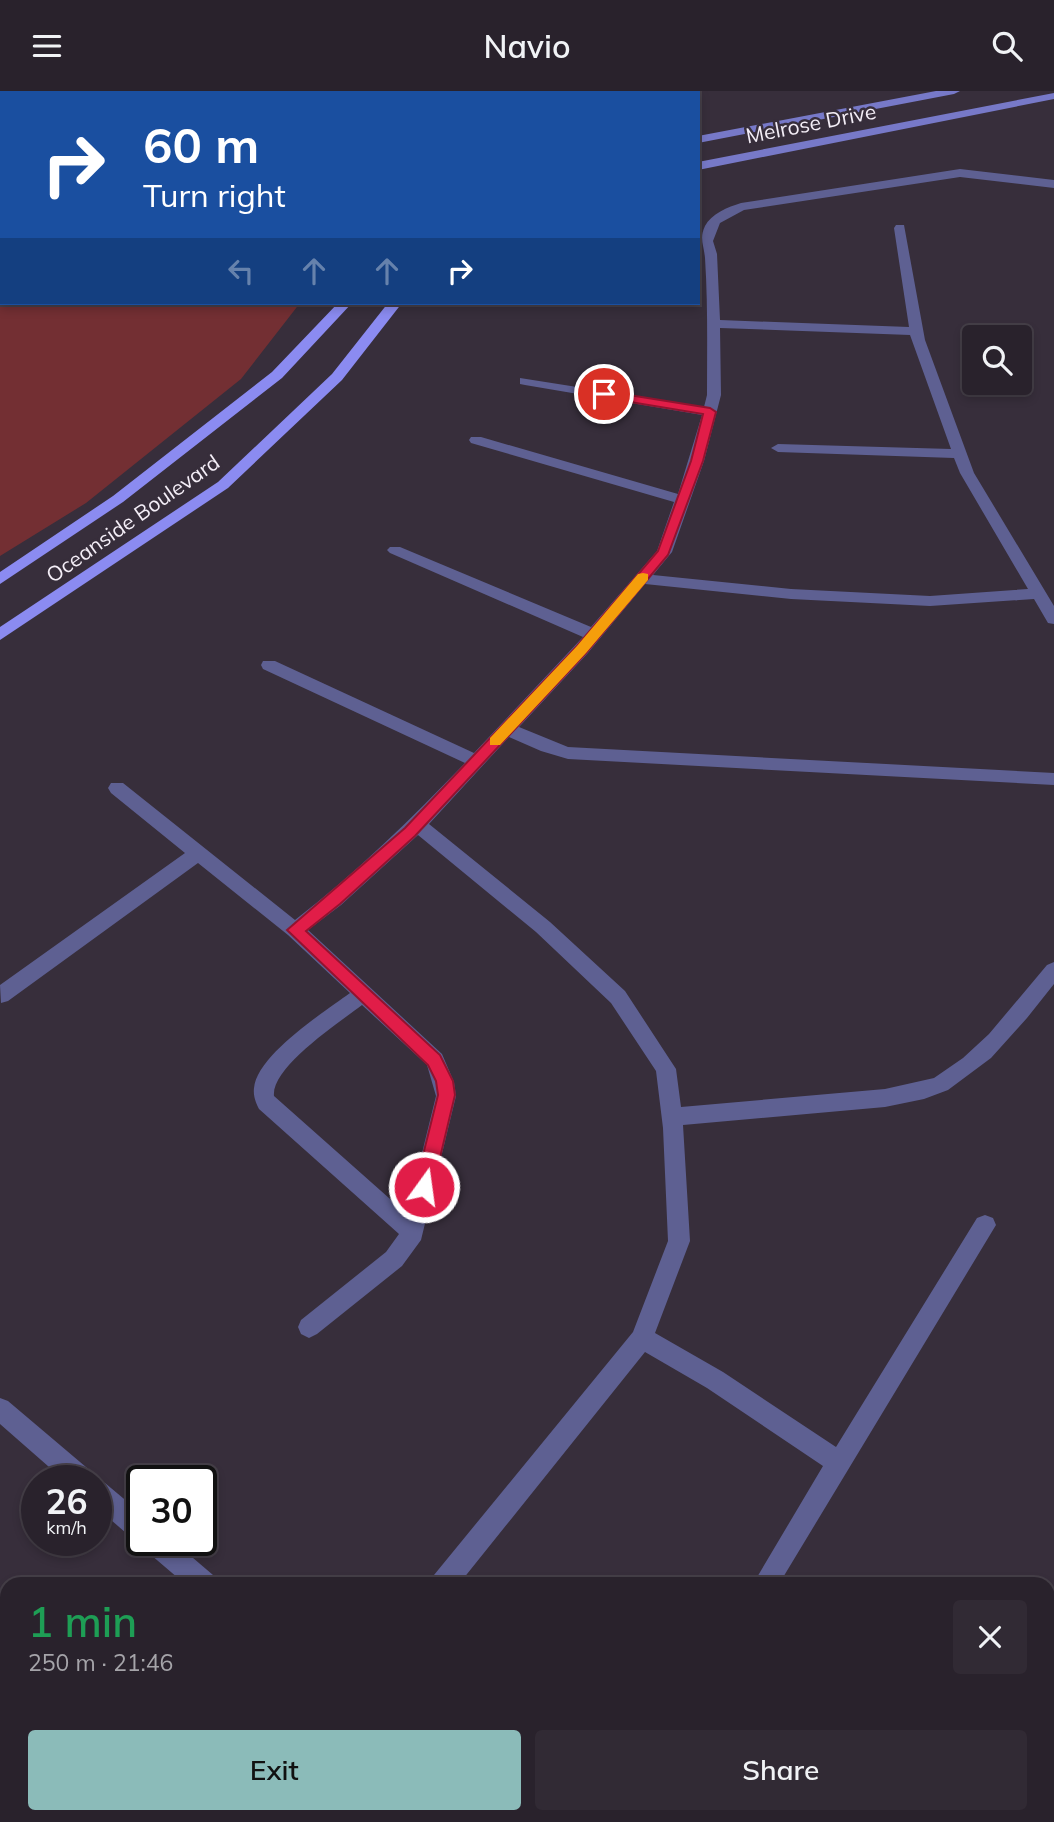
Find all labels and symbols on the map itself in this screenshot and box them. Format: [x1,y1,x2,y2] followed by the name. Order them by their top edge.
[744,98,878,148] street label: Melrose Drive
[574,364,634,424] pin
[41,448,224,588] street label: Oceanside Boulevard
[387,1150,461,1224] position arrow
[126,1465,217,1556] speed limit sign: 30

